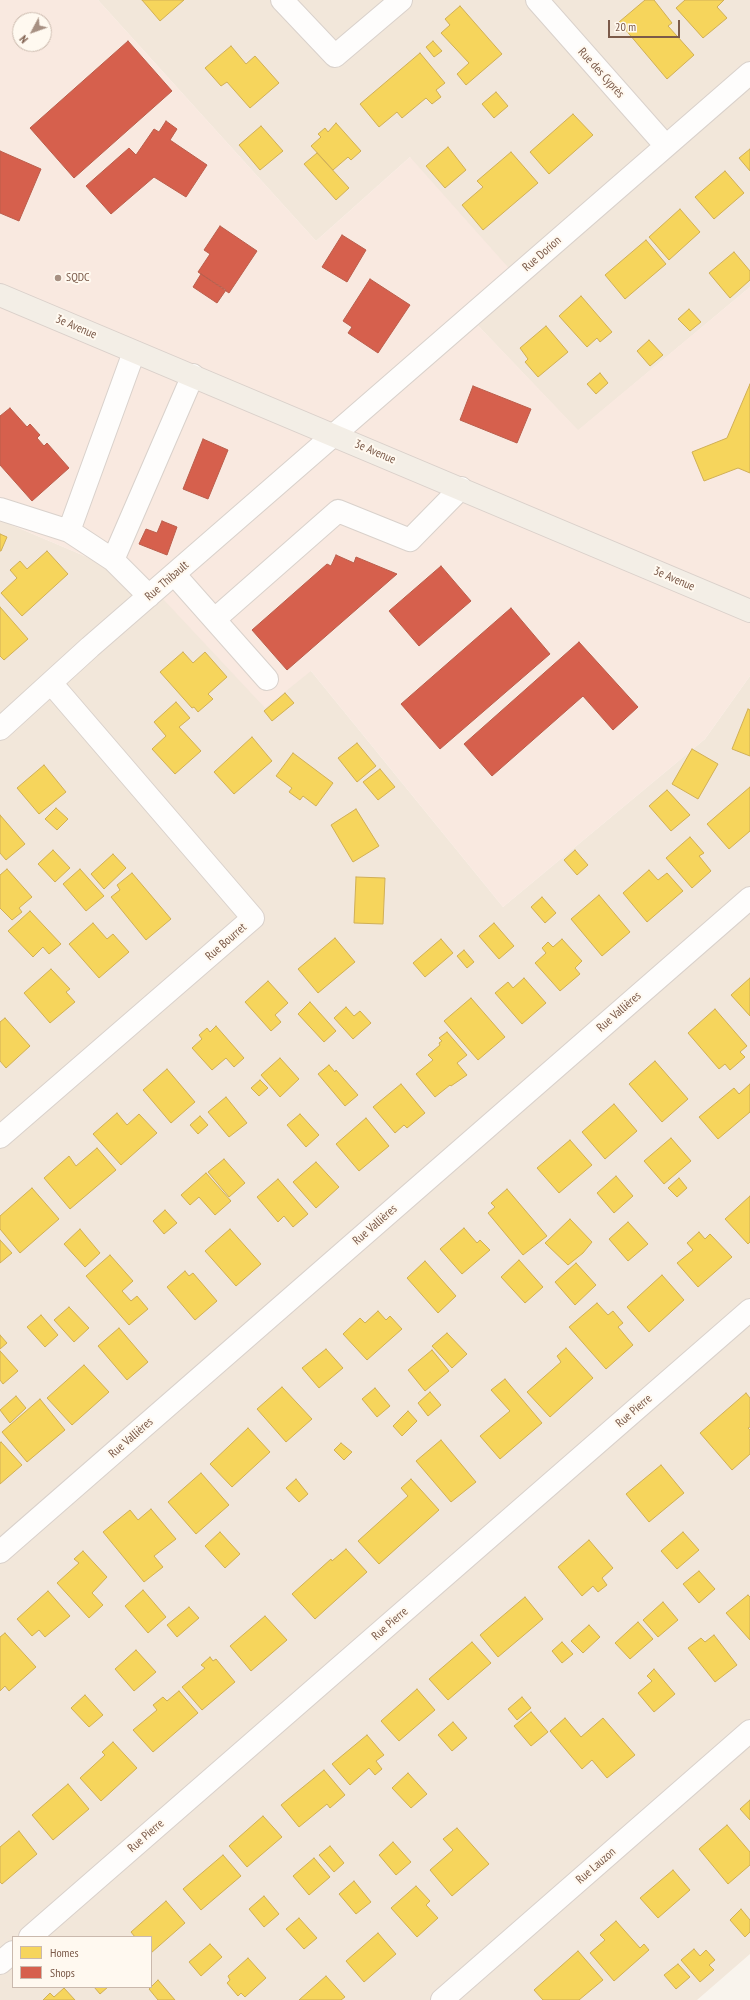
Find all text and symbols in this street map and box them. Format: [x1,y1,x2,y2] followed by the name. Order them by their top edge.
[12,12,52,52] north arrow
[610,12,682,38] scale bar
[615,19,636,34] text: 20 m
[16,32,31,46] text: N
[575,45,627,101] street label: Rue des Cyprès
[520,233,564,275] street label: Rue Dorion
[66,271,90,285] place label: SQDC
[53,273,63,283] marker: SQDC
[53,312,99,342] street label: 3e Avenue
[352,437,398,467] street label: 3e Avenue
[142,558,192,604] street label: Rue Thibault
[651,564,697,594] street label: 3e Avenue
[203,920,249,964] street label: Rue Bourret
[594,989,644,1035] street label: Rue Vallières
[350,1202,400,1248] street label: Rue Vallières
[613,1391,655,1431] street label: Rue Pierre
[106,1415,156,1461] street label: Rue Vallières
[369,1604,411,1644] street label: Rue Pierre
[125,1816,167,1856] street label: Rue Pierre
[573,1845,619,1887] street label: Rue Lauzon
[12,1936,152,1988] legend
[50,1945,78,1960] text: Homes
[50,1965,75,1980] text: Shops

